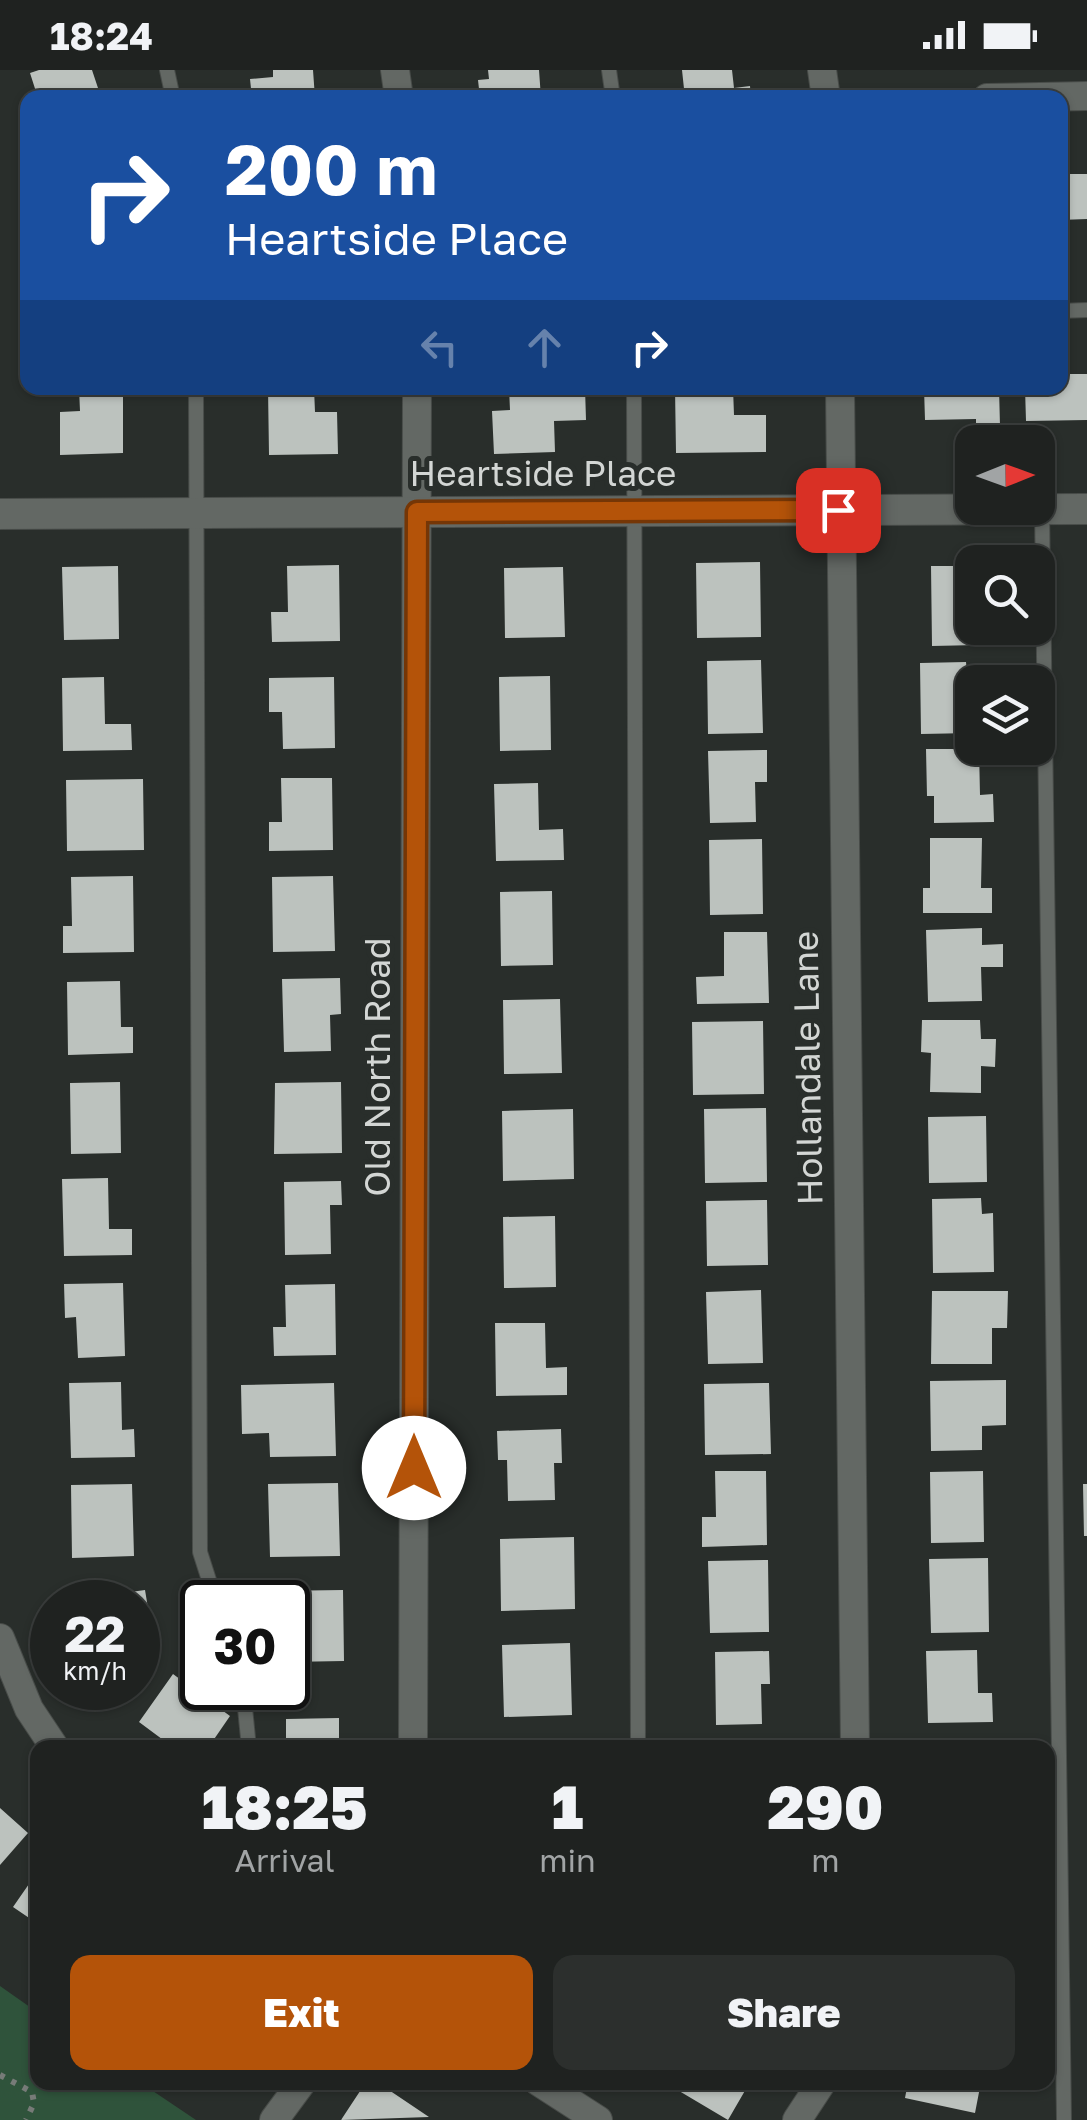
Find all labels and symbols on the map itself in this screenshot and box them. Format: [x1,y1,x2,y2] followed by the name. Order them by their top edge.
[955,425,1055,525] north arrow
[410,452,676,494] street label: Heartside Place
[796,468,881,553] pin
[784,930,830,1206] street label: Hollandale Lane
[356,937,398,1197] street label: Old North Road
[362,1416,466,1520] position arrow
[180,1580,310,1710] speed limit sign: 30

